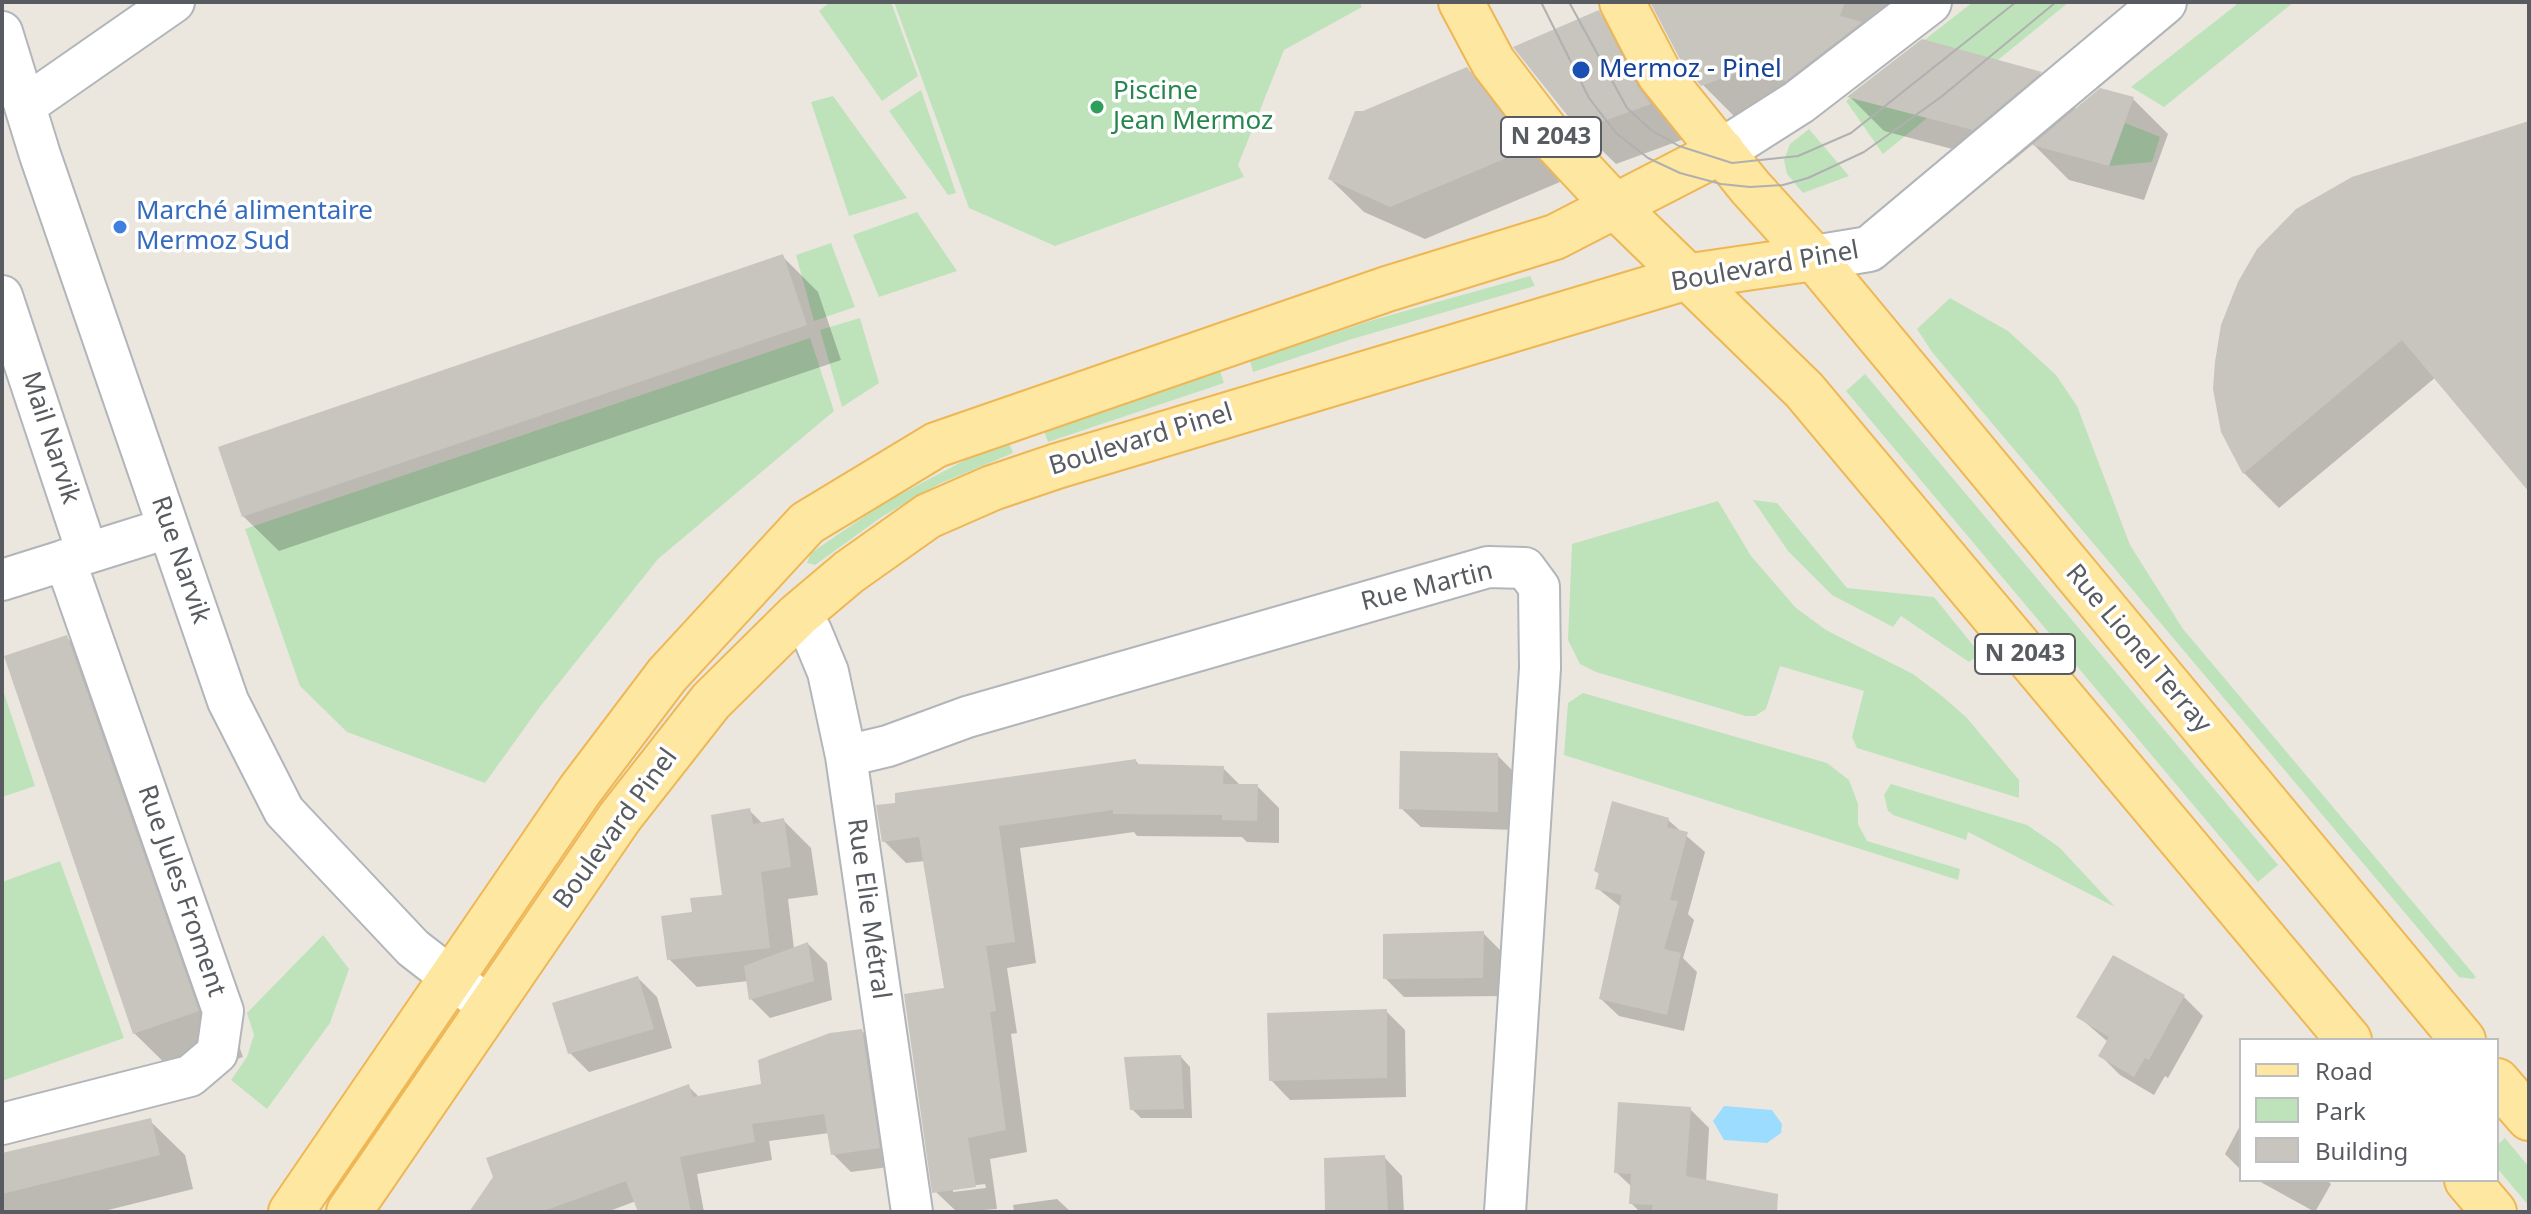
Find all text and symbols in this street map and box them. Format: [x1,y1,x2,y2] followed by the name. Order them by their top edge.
[1599,54,1782,86] place label: Mermoz - Pinel
[1570,59,1592,81] marker: Mermoz - Pinel
[1113,76,1273,138] place label: Piscine Jean Mermoz
[1088,98,1106,116] marker: Piscine Jean Mermoz
[1501,117,1601,157] road number: N 2043
[136,196,373,258] place label: Marché alimentaire Mermoz Sud
[111,218,129,236] marker: Marché alimentaire Mermoz Sud
[1669,235,1861,299] street label: Boulevard Pinel
[14,368,86,508] street label: Mail Narvik
[1045,397,1237,483] street label: Boulevard Pinel
[144,492,216,628] street label: Rue Narvik
[1358,556,1496,618] street label: Rue Martin
[2059,559,2217,739] street label: Rue Lionel Terray
[1975,634,2075,674] road number: N 2043
[547,743,685,915] street label: Boulevard Pinel
[130,781,232,1001] street label: Rue Jules Froment
[840,817,896,1001] street label: Rue Elie Métral
[2239,1038,2499,1182] legend
[2315,1054,2373,1087] text: Road
[2315,1094,2366,1127] text: Park
[2315,1134,2408,1167] text: Building

